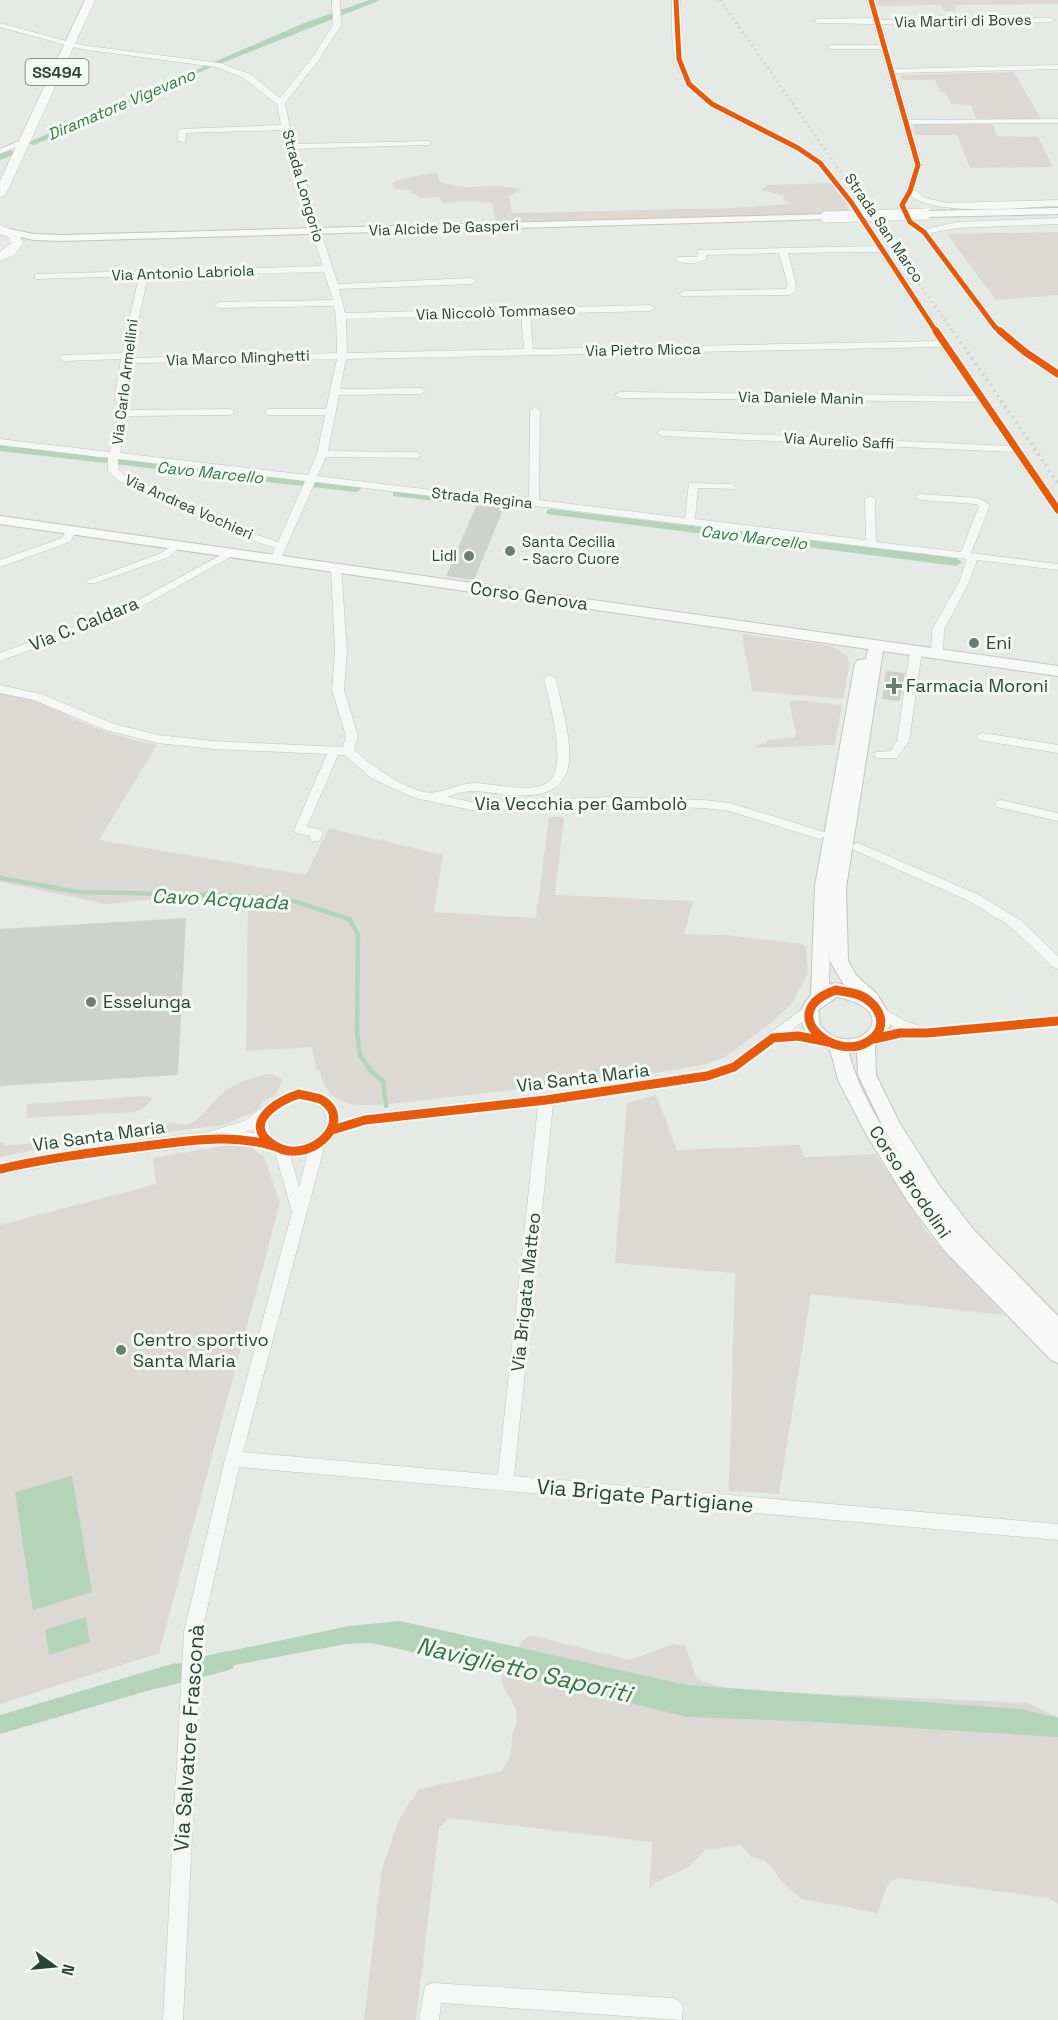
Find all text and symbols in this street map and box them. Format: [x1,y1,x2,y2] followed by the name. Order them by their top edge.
[894,10,1032,31] street label: Via Martiri di Boves
[26,59,88,85] road number: SS494
[44,63,199,145] water label: Diramatore Vigevano
[278,127,329,244] street label: Strada Longorio
[841,169,928,286] street label: Strada San Marco
[369,215,519,240] street label: Via Alcide De Gasperi
[111,260,255,284] street label: Via Antonio Labriola
[416,299,576,324] street label: Via Niccolò Tommaseo
[107,318,142,446] street label: Via Carlo Armellini
[585,339,701,360] street label: Via Pietro Micca
[166,346,310,369] street label: Via Marco Minghetti
[738,387,864,408] street label: Via Daniele Manin
[783,428,895,453] street label: Via Aurelio Saffi
[156,456,265,489] water label: Cavo Marcello
[122,470,256,543] street label: Via Andrea Vochieri
[431,483,534,512] street label: Strada Regina
[700,521,809,555] water label: Cavo Marcello
[522,532,620,568] place label: Santa Cecilia - Sacro Cuore
[503,544,517,558] marker: Santa Cecilia - Sacro Cuore
[432,546,457,565] place label: Lidl
[462,549,476,563] marker: Lidl
[469,576,589,615] street label: Corso Genova
[26,591,142,656] street label: Via C. Caldara
[986,631,1012,654] place label: Eni
[967,636,981,650] marker: Eni
[906,674,1048,697] place label: Farmacia Moroni
[887,679,901,693] marker: Farmacia Moroni
[475,792,687,815] street label: Via Vecchia per Gambolò
[151,882,289,916] water label: Cavo Acquada
[103,990,191,1013] place label: Esselunga
[84,995,98,1009] marker: Esselunga
[515,1058,651,1097] street label: Via Santa Maria
[31,1115,167,1156] street label: Via Santa Maria
[864,1121,957,1242] street label: Corso Brodolini
[506,1211,545,1373] street label: Via Brigata Matteo
[133,1328,269,1372] place label: Centro sportivo Santa Maria
[114,1343,128,1357] marker: Centro sportivo Santa Maria
[535,1473,755,1518] street label: Via Brigate Partigiane
[167,1623,210,1853] street label: Via Salvatore Frasconà
[414,1630,638,1710] water label: Naviglietto Saporiti
[24,1936,84,1996] north arrow
[56,1962,80,1978] text: N

